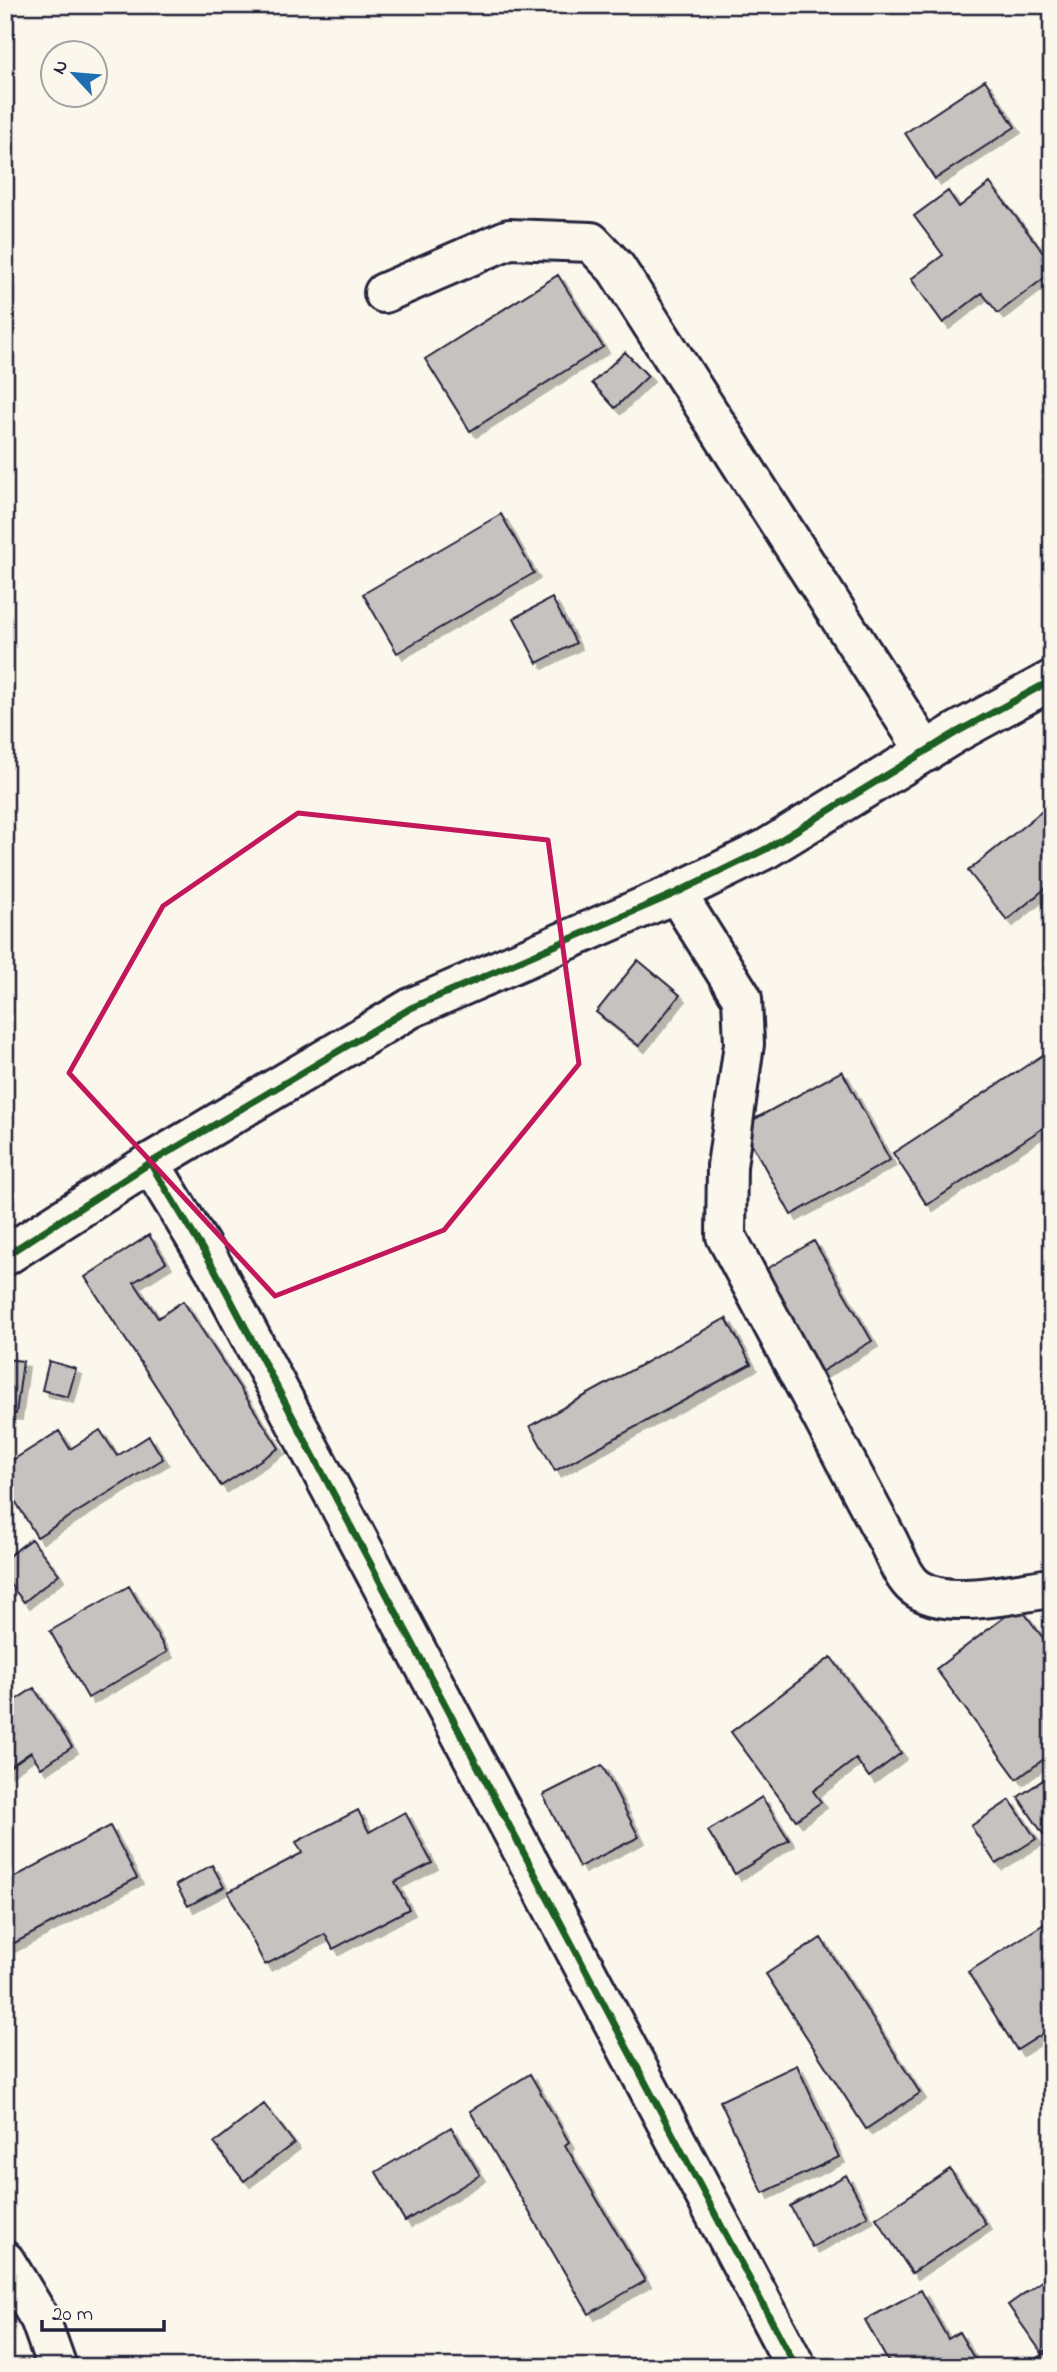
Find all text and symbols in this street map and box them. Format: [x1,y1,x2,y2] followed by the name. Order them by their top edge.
[38,38,108,108] north arrow
[46,56,76,79] text: N
[42,2288,164,2332] scale bar
[52,2300,93,2330] text: 20 m

